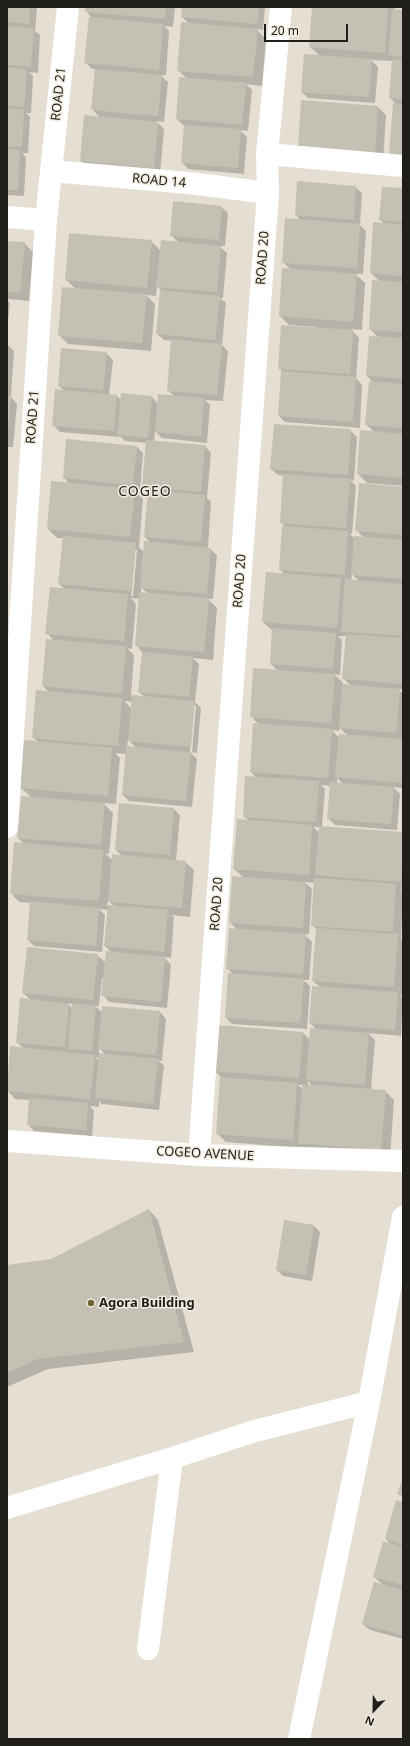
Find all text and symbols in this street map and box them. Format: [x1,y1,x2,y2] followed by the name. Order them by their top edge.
[266,16,350,42] scale bar
[271,22,299,39] text: 20 m
[48,66,70,122] street label: ROAD 21
[131,171,187,191] street label: ROAD 14
[253,231,273,285] street label: ROAD 20
[23,390,43,444] street label: ROAD 21
[118,484,172,500] district label: COGEO
[230,554,250,608] street label: ROAD 20
[207,877,227,931] street label: ROAD 20
[156,1144,254,1164] street label: COGEO AVENUE
[99,1295,195,1311] place label: Agora Building
[86,1298,96,1308] marker: Agora Building
[354,1690,394,1730] north arrow
[362,1713,376,1730] text: N

